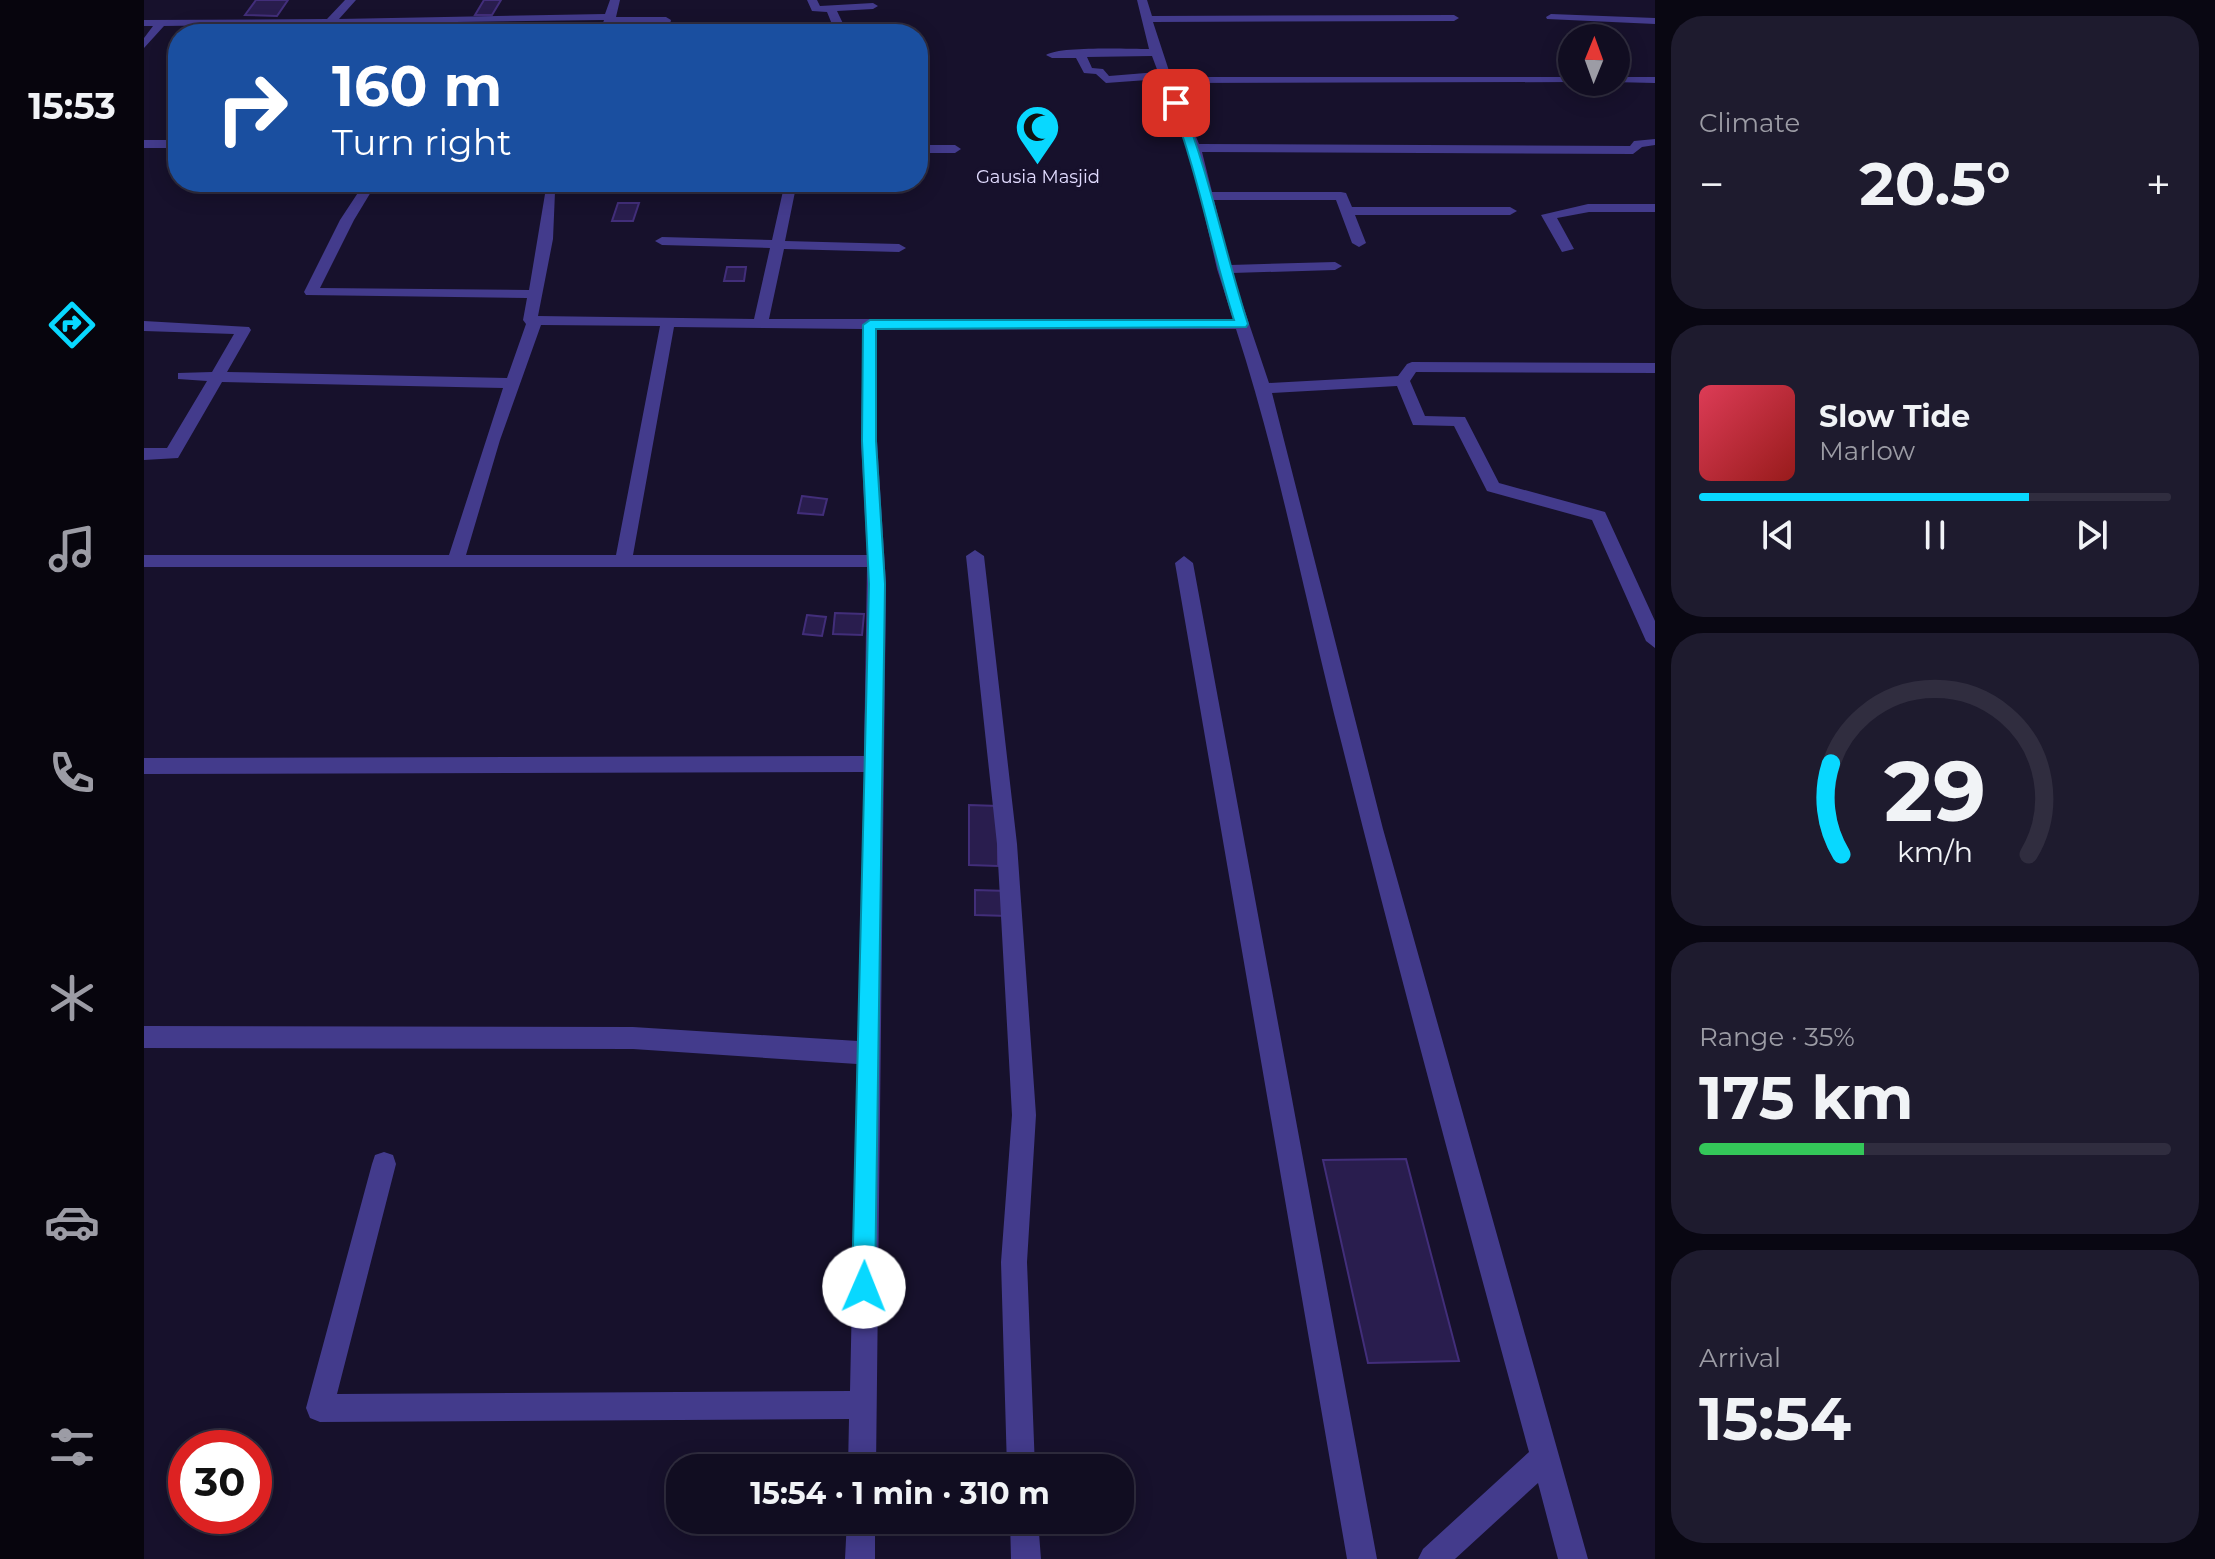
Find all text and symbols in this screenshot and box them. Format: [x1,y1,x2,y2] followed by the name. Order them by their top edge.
[1558,24,1630,96] north arrow
[1558,24,1630,96] map controls
[332,52,502,120] text: 160 m
[200,56,304,160] icon: right
[1142,69,1210,137] pin
[1154,81,1198,125] icon: arrive
[28,84,116,128] text: 15:53
[1014,103,1062,166] mosque icon: Gausia Masjid
[1699,107,1800,139] text: Climate
[332,120,512,164] text: Turn right
[1859,147,2011,220] text: 20.5°
[1699,157,1724,211] text: −
[2146,157,2171,211] text: +
[976,166,1100,188] place label: Gausia Masjid
[44,297,100,353] icon: directions
[1819,398,1970,435] text: Slow Tide
[1819,435,1915,467] text: Marlow
[1756,513,1800,557] icon: previous
[1913,513,1957,557] icon: pause
[2070,513,2114,557] icon: next
[44,521,100,577] icon: music
[1884,740,1986,842] text: 29
[44,745,100,801] icon: phone
[1897,835,1973,870] text: km/h
[44,970,100,1026] icon: climate
[1699,1021,1855,1053] text: Range · 35%
[1699,1061,1913,1134] text: 175 km
[44,1194,100,1250] icon: car
[822,1245,906,1329] position arrow
[1699,1342,1781,1374] text: Arrival
[1699,1382,1851,1455] text: 15:54
[44,1419,100,1475] icon: filters
[168,1430,272,1534] speed limit sign: 30
[750,1475,1050,1512] text: 15:54 · 1 min · 310 m

